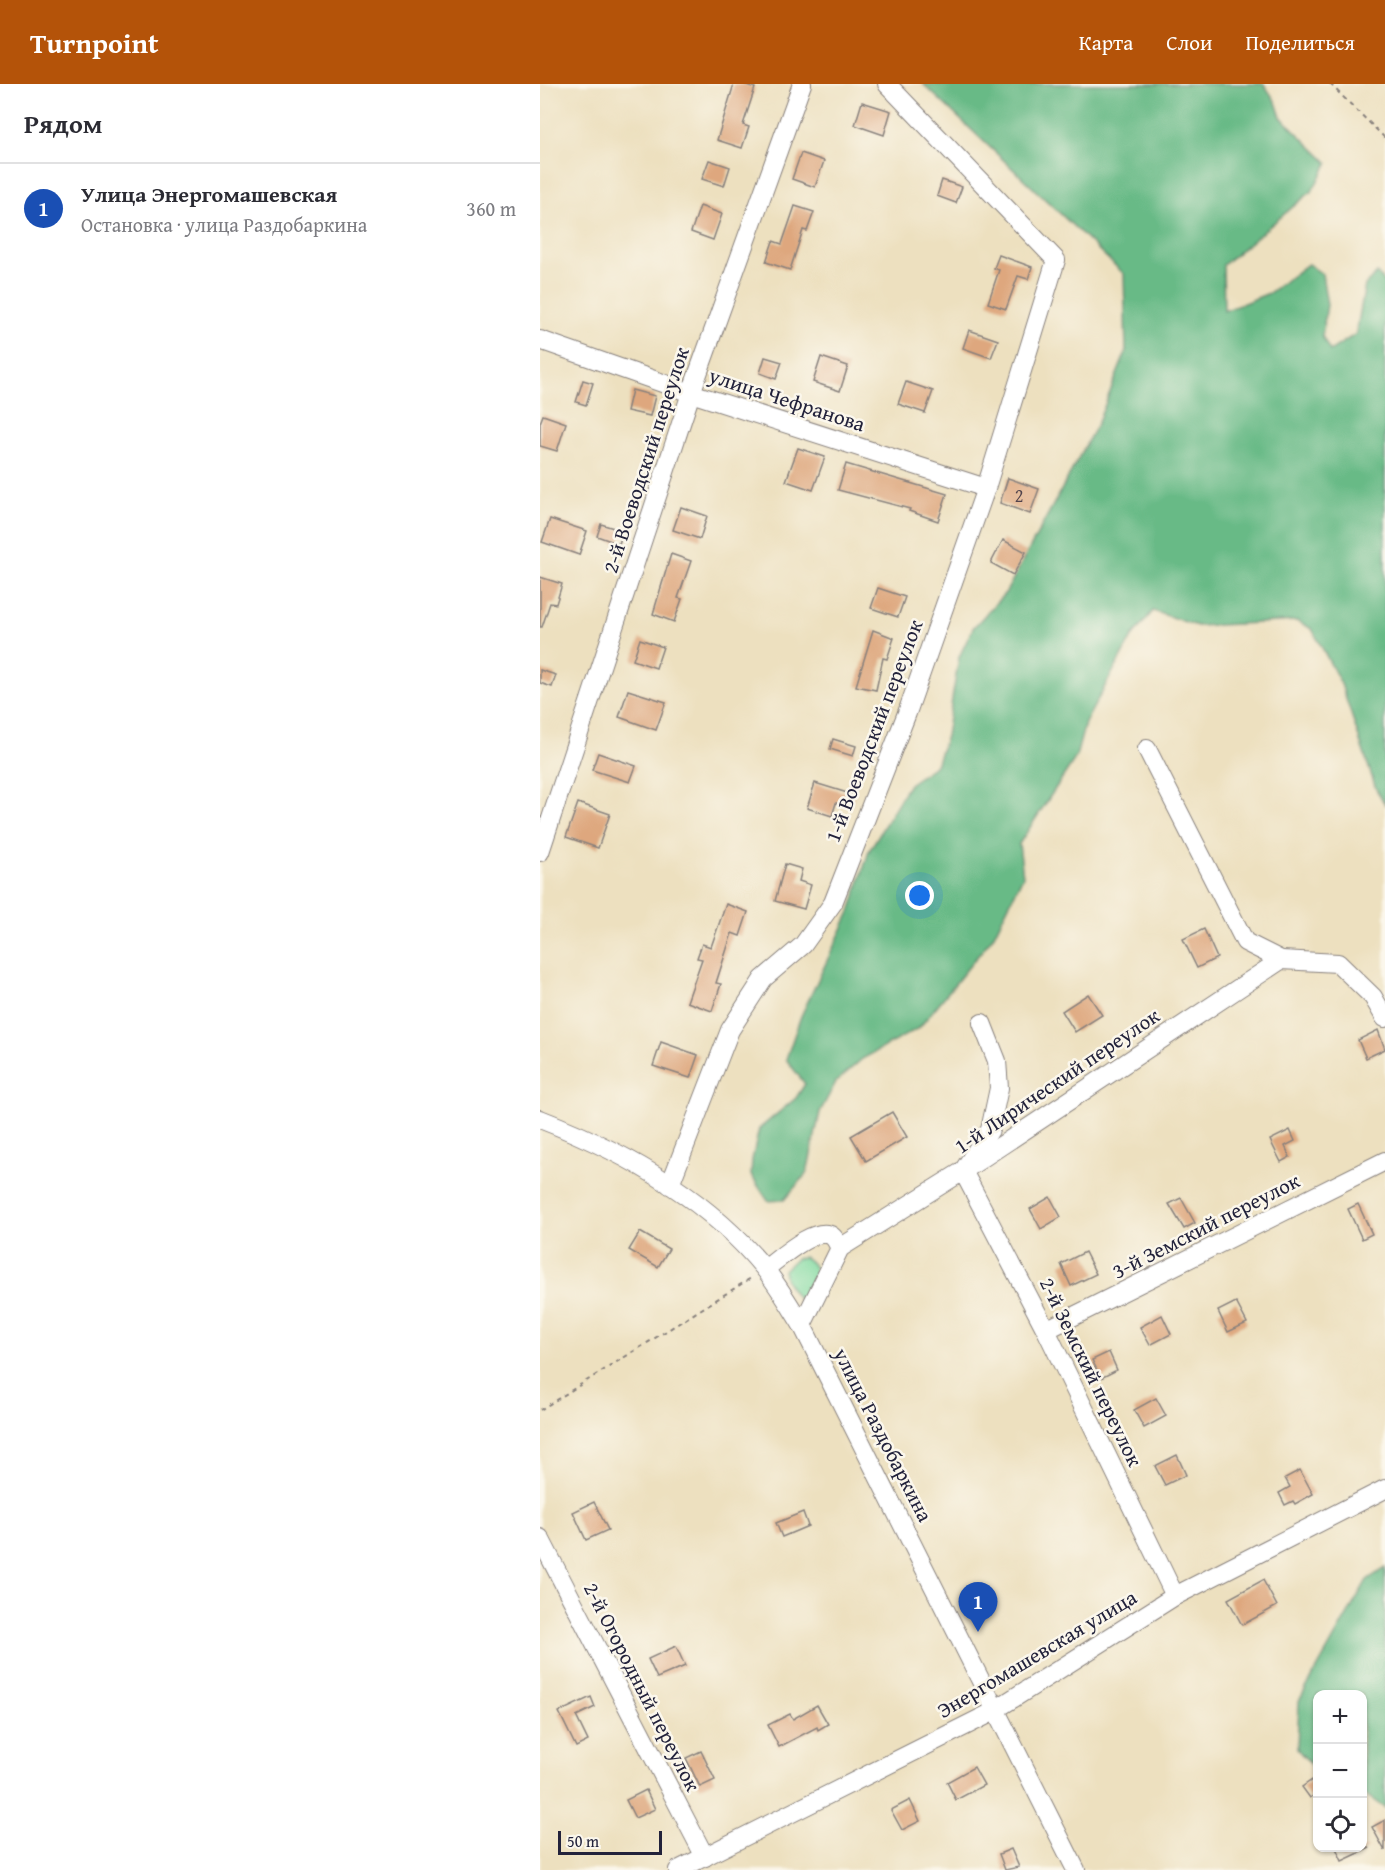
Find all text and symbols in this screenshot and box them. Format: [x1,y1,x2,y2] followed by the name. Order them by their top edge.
[30,22,159,63] text: Turnpoint
[1079,27,1133,58] text: Карта
[1166,27,1212,58] text: Слои
[1245,27,1355,58] text: Поделиться
[24,104,102,143] text: Рядом
[81,178,337,210] text: Улица Энергомашевская
[38,194,49,223] text: 1
[466,194,516,223] text: 360 m
[81,210,367,239] text: Остановка · улица Раздобаркина
[594,343,697,577] street label: 2-й Воеводский переулок
[704,359,869,439] street label: улица Чефранова
[1015,482,1023,509] house number: 2
[817,615,930,847] street label: 1-й Воеводский переулок
[905,881,934,910] your location
[948,1000,1166,1161] street label: 1-й Лирический переулок
[1107,1165,1305,1286] street label: 3-й Земский переулок
[1032,1272,1151,1472] street label: 2-й Земский переулок
[826,1341,941,1527] street label: улица Раздобаркина
[576,1577,709,1797] street label: 2-й Огородный переулок
[931,1582,1143,1726] street label: Энергомашевская улица
[958,1582,998,1632] pin: 1
[1313,1690,1367,1852] map controls
[1313,1690,1367,1744] button: +
[1313,1744,1367,1798] button: −
[1313,1798,1367,1852] button: locate
[558,1828,662,1856] scale bar
[567,1829,599,1853] text: 50 m

